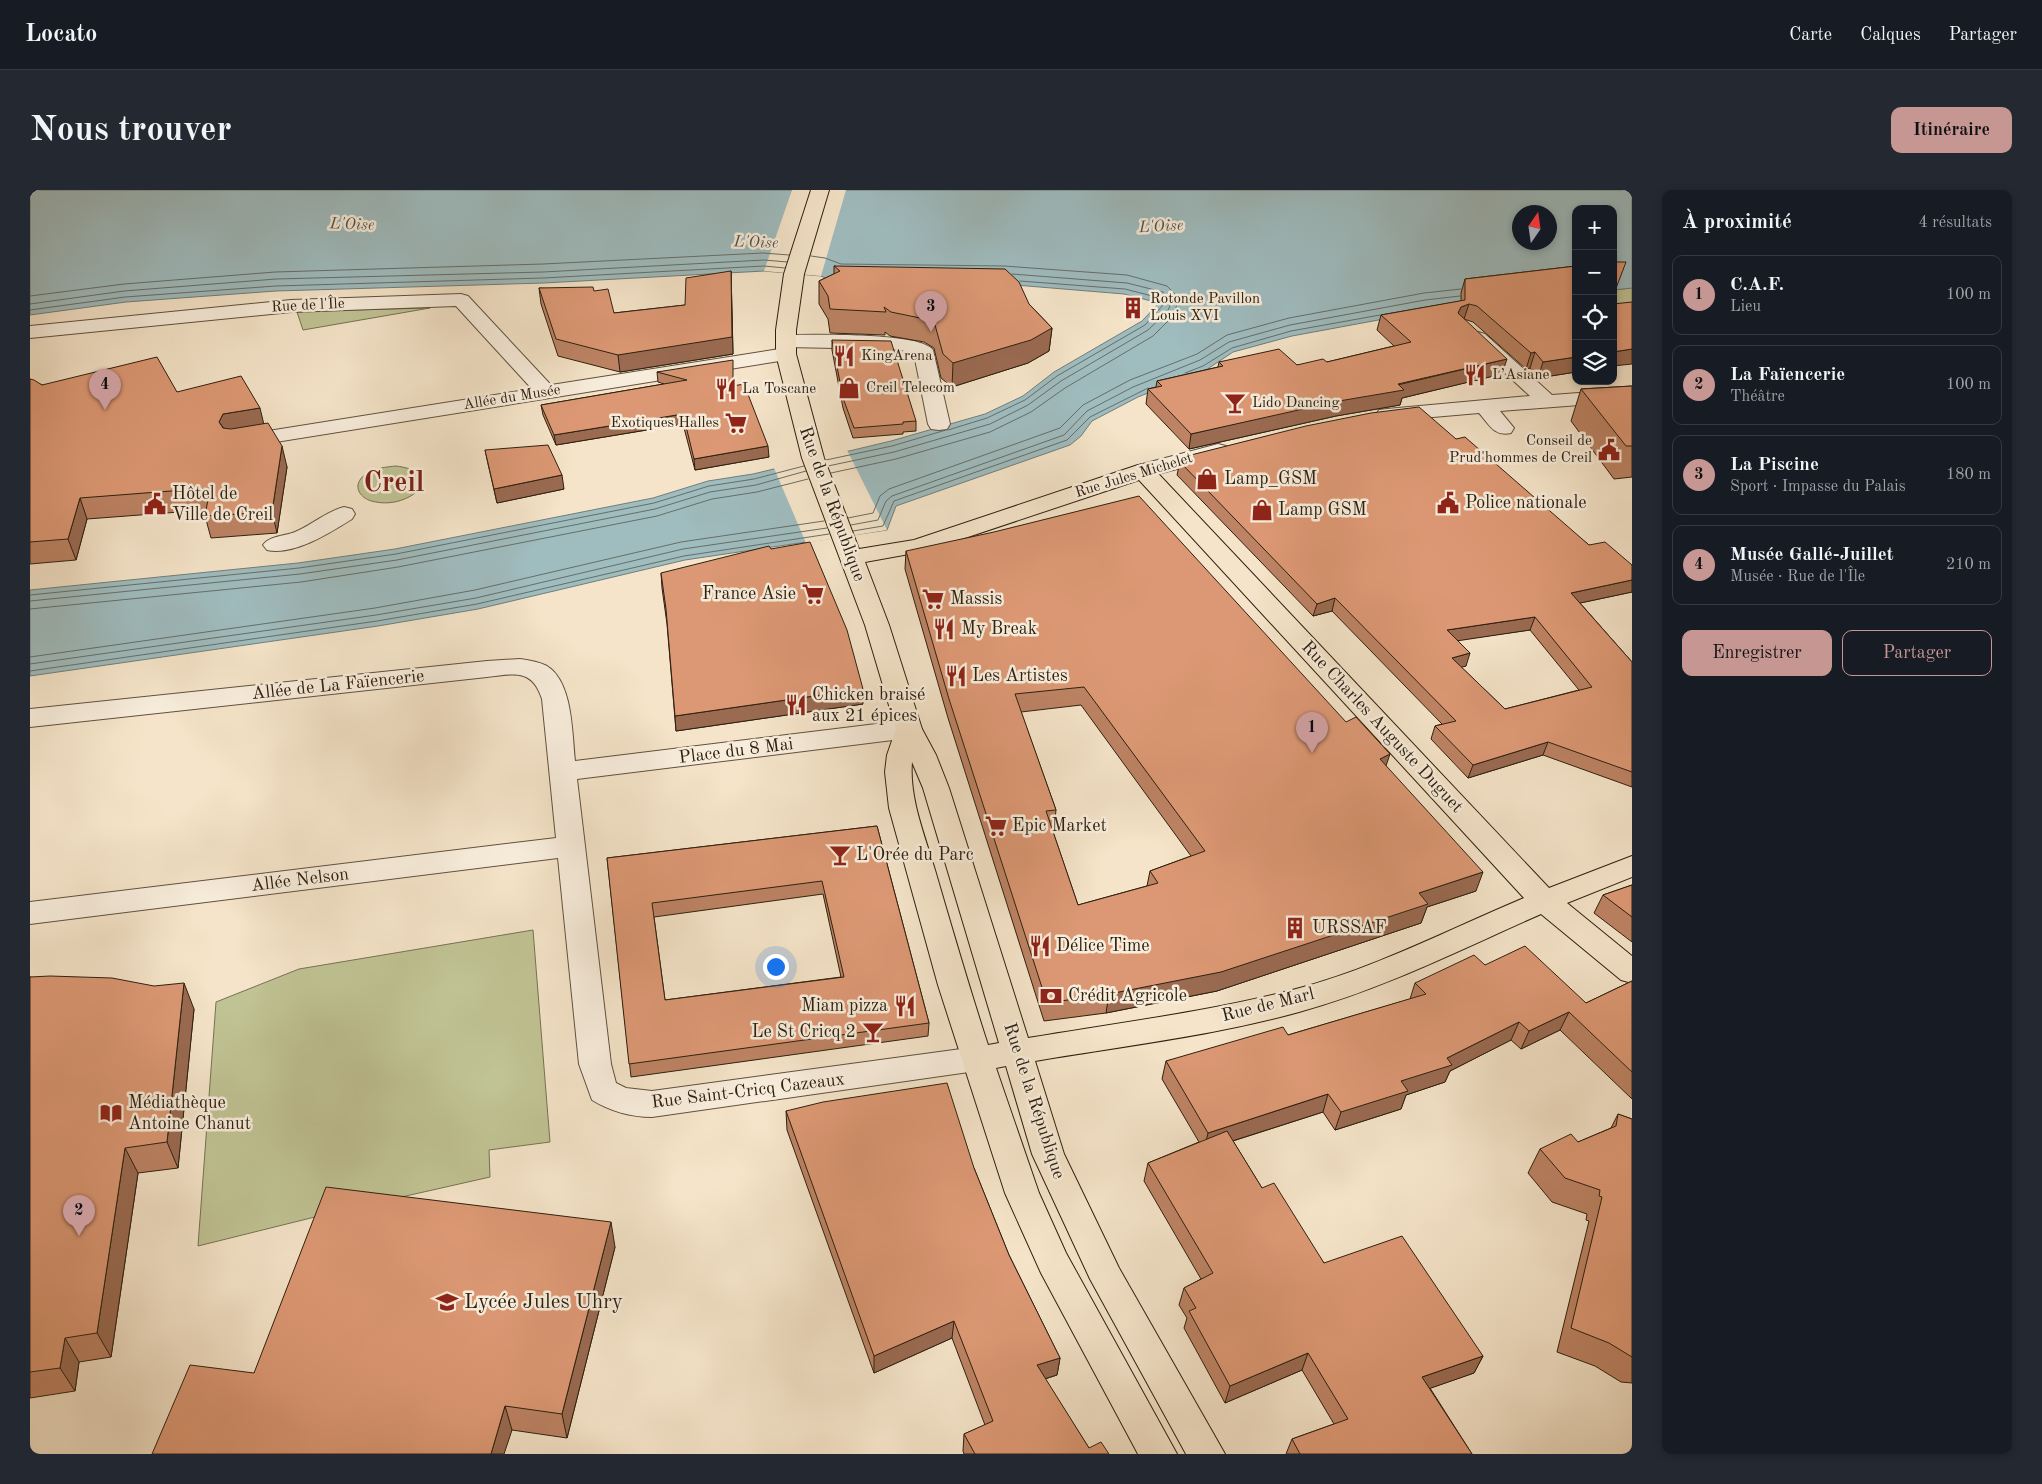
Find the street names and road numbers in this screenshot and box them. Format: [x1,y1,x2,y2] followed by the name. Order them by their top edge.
[271,294,345,315] street label: Rue de l'Île
[462,383,562,413] street label: Allée du Musée
[796,424,868,584] street label: Rue de la République
[1073,451,1195,501] street label: Rue Jules Michelet
[1298,638,1466,816] street label: Rue Charles Auguste Duguet
[251,667,425,703] street label: Allée de La Faïencerie
[678,735,795,767] street label: Place du 8 Mai
[250,865,350,895] street label: Allée Nelson
[1220,985,1316,1025] street label: Rue de Marl
[1000,1021,1068,1181] street label: Rue de la République
[650,1070,846,1112] street label: Rue Saint-Cricq Cazeaux

